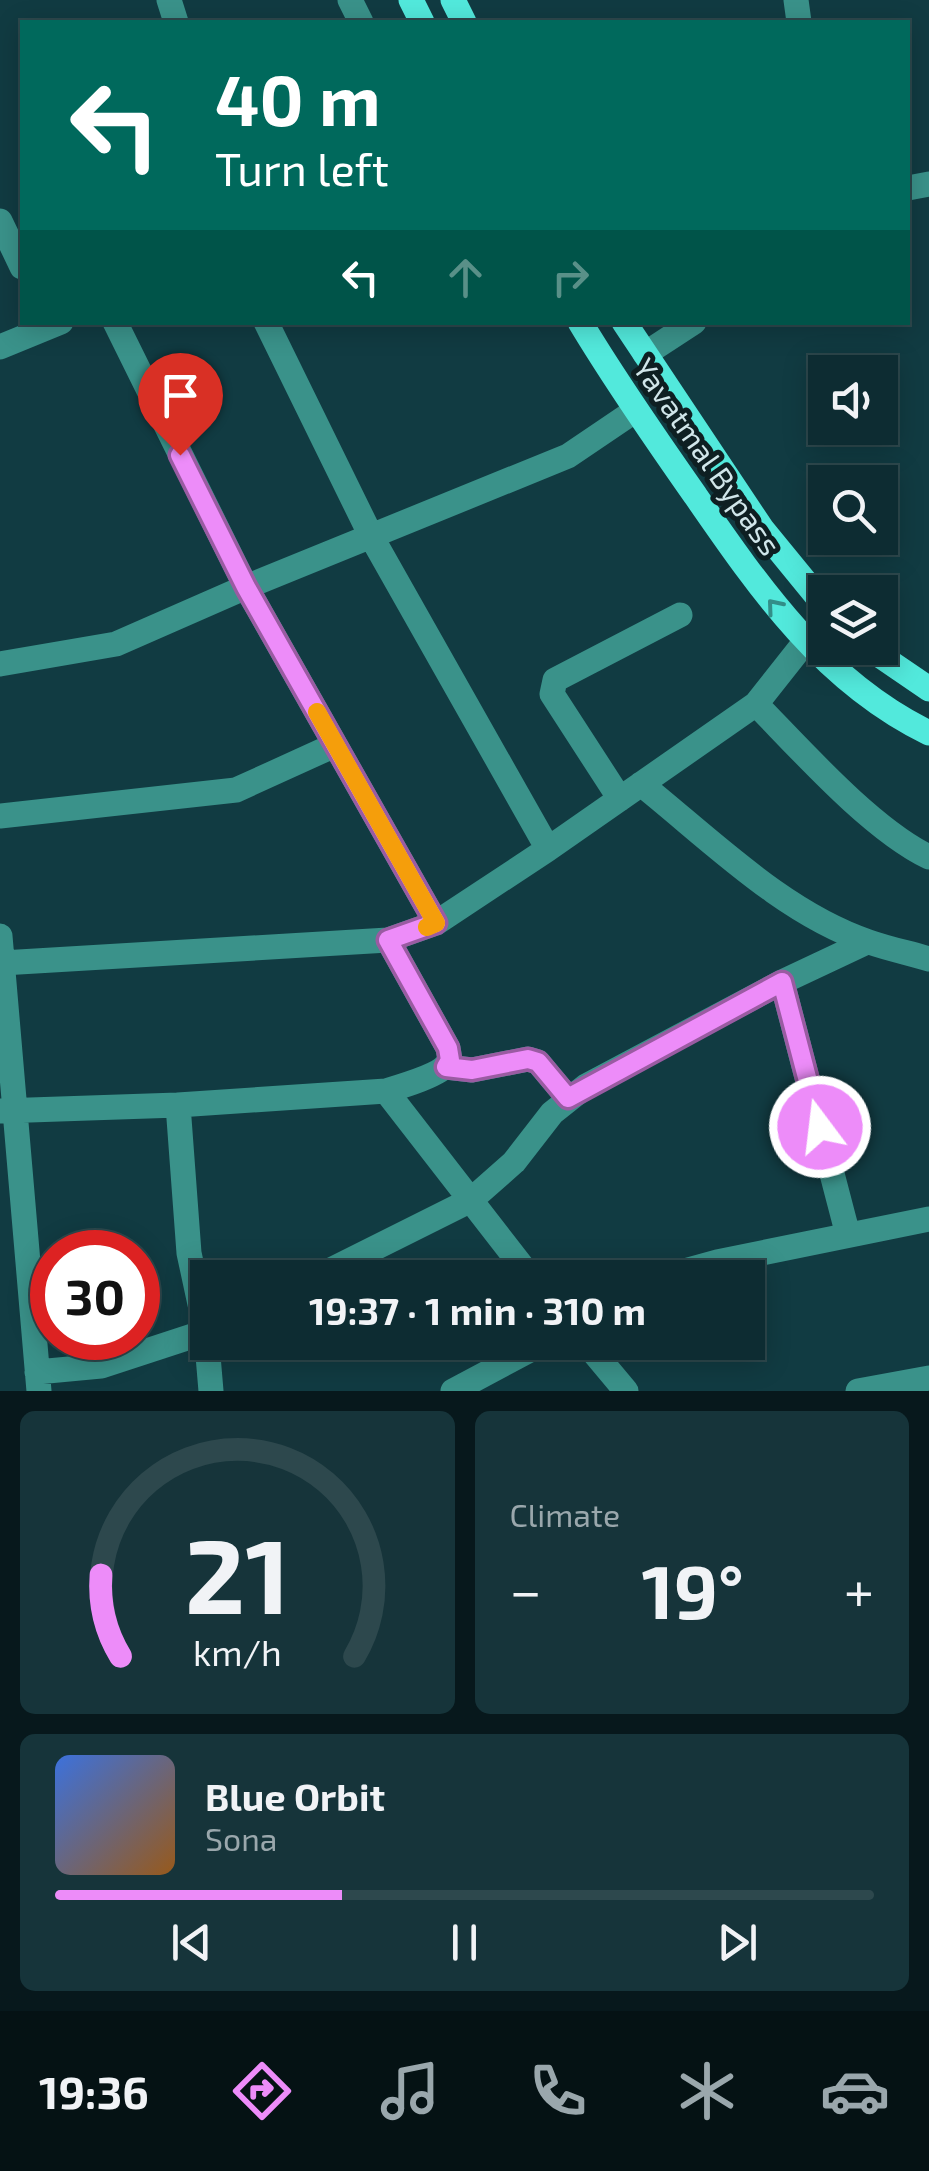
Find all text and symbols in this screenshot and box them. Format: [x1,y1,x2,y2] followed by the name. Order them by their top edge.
[215,56,381,140] text: 40 m
[50,60,180,190] icon: left
[215,141,389,195] text: Turn left
[333,250,388,305] icon: left
[438,250,493,305] icon: ahead
[543,250,598,305] icon: right
[627,351,789,561] street label: Yavatmal Bypass
[138,353,223,456] pin
[808,355,898,665] map controls
[808,355,898,445] button: sound
[153,368,208,423] icon: arrive
[808,465,898,555] button: search
[808,575,898,665] button: layers
[768,599,786,617] one-way arrow
[768,1075,872,1179] position arrow
[30,1230,160,1360] speed limit sign: 30
[309,1287,646,1333] text: 19:37 · 1 min · 310 m
[510,1495,620,1533] text: Climate
[185,1510,290,1635] text: 21
[641,1544,744,1634] text: 19°
[510,1556,542,1622] text: −
[844,1556,874,1622] text: +
[193,1630,282,1673] text: km/h
[205,1773,385,1819] text: Blue Orbit
[205,1819,277,1857] text: Sona
[164,1915,219,1970] icon: previous
[437,1915,492,1970] icon: pause
[710,1915,765,1970] icon: next
[227,2056,297,2126] icon: directions
[375,2056,445,2126] icon: music
[523,2056,593,2126] icon: phone
[672,2056,742,2126] icon: climate
[820,2056,890,2126] icon: car
[39,2064,149,2118] text: 19:36

